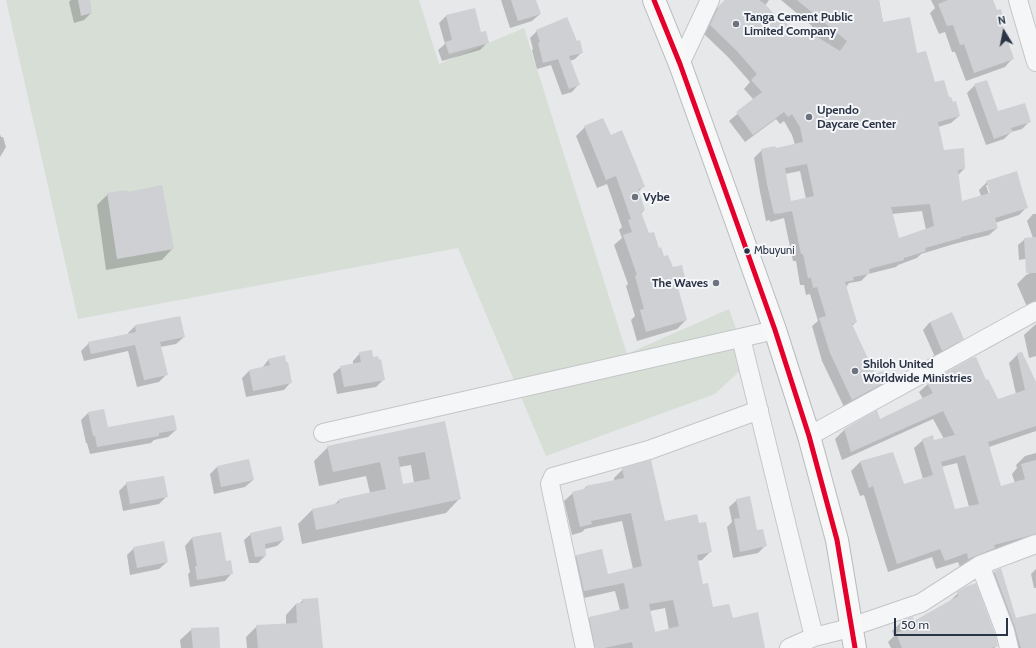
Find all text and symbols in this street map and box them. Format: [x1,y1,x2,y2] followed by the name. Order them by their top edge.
[744,10,853,38] place label: Tanga Cement Public Limited Company
[984,12,1024,52] north arrow
[997,13,1007,28] text: N
[731,19,741,29] marker: Tanga Cement Public Limited Company
[817,103,896,131] place label: Upendo Daycare Center
[804,112,814,122] marker: Upendo Daycare Center
[643,190,670,204] place label: Vybe
[630,192,640,202] marker: Vybe
[754,244,794,258] place label: Mbuyuni
[742,246,752,256] marker: Mbuyuni
[652,276,708,290] place label: The Waves
[711,278,721,288] marker: The Waves
[863,357,972,385] place label: Shiloh United Worldwide Ministries
[850,366,860,376] marker: Shiloh United Worldwide Ministries
[896,610,1010,636] scale bar
[901,617,929,632] text: 50 m

